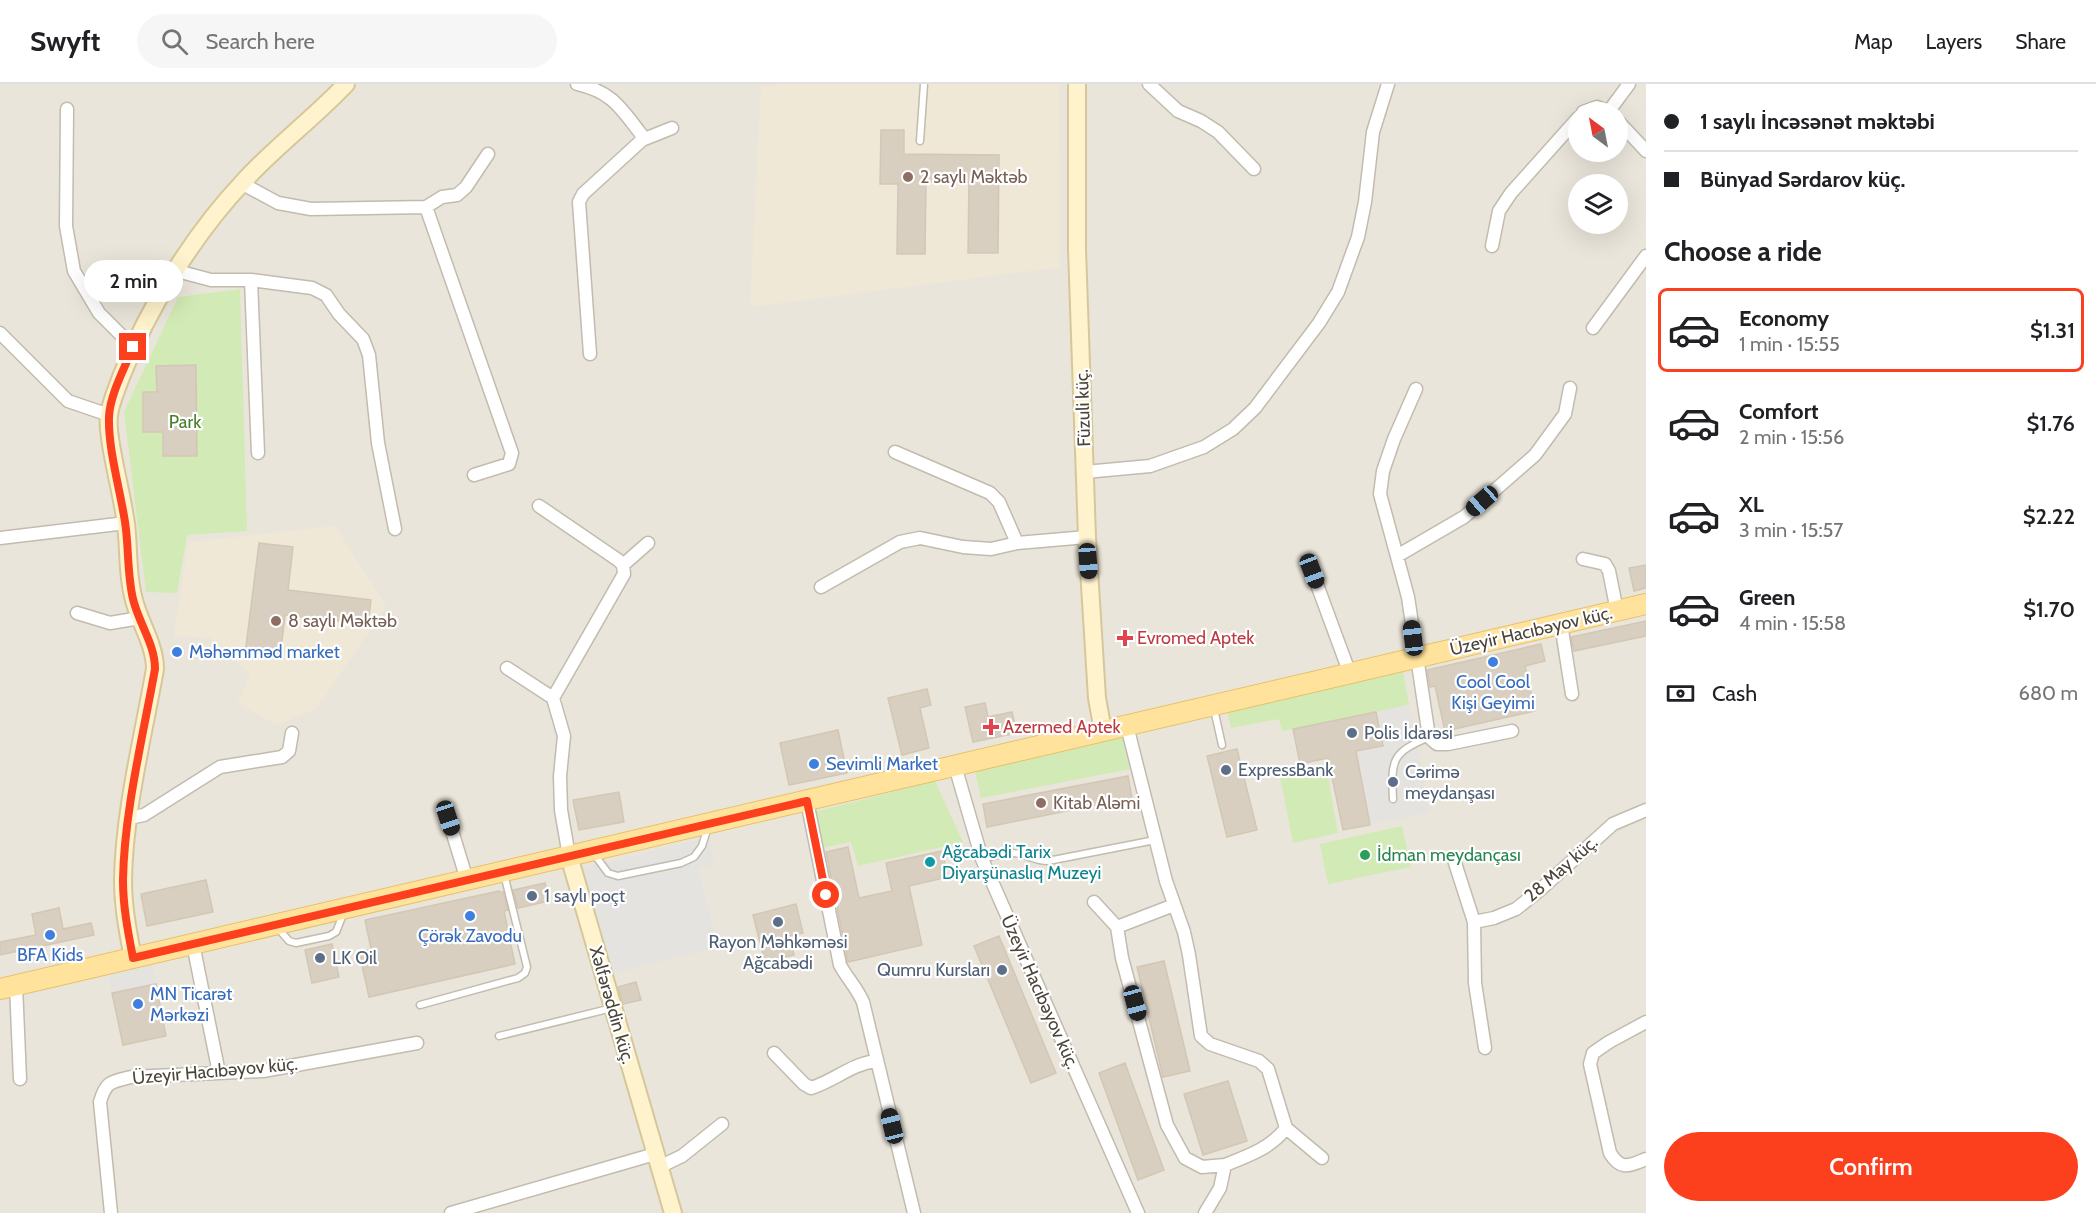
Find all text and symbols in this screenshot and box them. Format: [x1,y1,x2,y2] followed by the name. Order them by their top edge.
[137,14,557,68] search box
[30,24,101,58] text: Swyft
[158,25,191,58] icon: search
[206,28,315,55] text: Search here
[1854,29,1893,54] text: Map
[1926,29,1982,54] text: Layers
[2015,29,2066,54] text: Share
[1568,102,1628,162] north arrow
[1568,102,1628,234] map controls
[1700,108,1935,135] text: 1 saylı İncəsənət məktəbi
[920,166,1028,188] place label: 2 saylı Məktəb
[1700,166,1905,193] text: Bünyad Sərdarov küç.
[901,170,915,184] marker: 2 saylı Məktəb
[1568,174,1628,234] button: layers
[1664,235,1822,268] text: Choose a ride
[84,260,182,302] callout: 2 min
[109,269,158,293] text: 2 min
[1667,303,1721,357] icon: car
[1739,305,1829,332] text: Economy
[2030,317,2075,344] text: $1.31
[1739,332,1840,356] text: 1 min · 15:55
[119,333,146,360] route end
[1071,369,1095,447] street label: Füzuli küç.
[1667,396,1721,450] icon: car
[1739,398,1818,425] text: Comfort
[2027,410,2075,437] text: $1.76
[169,411,202,433] park label: Park
[1739,425,1844,449] text: 2 min · 15:56
[1463,482,1501,520] car
[1667,489,1721,543] icon: car
[1739,491,1764,518] text: XL
[2023,503,2075,530] text: $2.22
[1739,518,1843,542] text: 3 min · 15:57
[1078,542,1098,580] car
[1297,551,1327,591] car
[1667,582,1721,636] icon: car
[1739,584,1795,611] text: Green
[2023,596,2075,623] text: $1.70
[1448,602,1614,660] street label: Üzeyir Hacıbəyov küç.
[288,610,397,632] place label: 8 saylı Məktəb
[1739,611,1846,635] text: 4 min · 15:58
[269,614,283,628] marker: 8 saylı Məktəb
[1402,619,1424,657] car
[1137,627,1255,649] place label: Evromed Aptek
[1118,631,1132,645] marker: Evromed Aptek
[189,641,340,663] place label: Məhəmməd market
[170,645,184,659] marker: Məhəmməd market
[1486,655,1500,669] marker: Cool Cool Kişi Geyimi
[1451,671,1535,714] place label: Cool Cool Kişi Geyimi
[1664,677,1697,710] icon: cash
[1712,680,1757,707] text: Cash
[2019,681,2078,705] text: 680 m
[1003,716,1122,738] place label: Azermed Aptek
[984,720,998,734] marker: Azermed Aptek
[1364,722,1453,744] place label: Polis İdarəsi
[1345,726,1359,740] marker: Polis İdarəsi
[826,753,938,775] place label: Sevimli Market
[807,757,821,771] marker: Sevimli Market
[1238,759,1334,781] place label: ExpressBank
[1405,761,1495,804] place label: Cərimə meydanşası
[1219,763,1233,777] marker: ExpressBank
[1386,775,1400,789] marker: Cərimə meydanşası
[1053,792,1140,814] place label: Kitab Aləmi
[1034,796,1048,810] marker: Kitab Aləmi
[434,798,462,838] car
[1520,831,1602,907] street label: 28 May küç.
[942,841,1101,884] place label: Ağcabədi Tarix Diyarşünaslıq Muzeyi
[1377,844,1521,866] place label: İdman meydançası
[1358,848,1372,862] marker: İdman meydançası
[923,855,937,869] marker: Ağcabədi Tarix Diyarşünaslıq Muzeyi
[812,881,839,908] route start
[544,885,625,907] place label: 1 saylı poçt
[525,889,539,903] marker: 1 saylı poçt
[463,909,477,923] marker: Çörək Zavodu
[996,912,1084,1072] street label: Üzeyir Hacıbəyov küç.
[771,915,785,929] marker: Rayon Məhkəməsi Ağcabədi
[418,925,522,947] place label: Çörək Zavodu
[43,928,57,942] marker: BFA Kids
[708,931,848,974] place label: Rayon Məhkəməsi Ağcabədi
[17,944,83,966] place label: BFA Kids
[585,944,639,1066] street label: Xəlfərəddin küç.
[332,947,378,969] place label: LK Oil
[313,951,327,965] marker: LK Oil
[877,959,990,981] place label: Qumru Kursları
[995,963,1009,977] marker: Qumru Kursları
[150,983,232,1026] place label: MN Ticarət Mərkəzi
[1122,983,1148,1023] car
[131,997,145,1011] marker: MN Ticarət Mərkəzi
[131,1053,299,1089] street label: Üzeyir Hacıbəyov küç.
[879,1106,905,1146] car
[1664,1132,2078,1201] button: Confirm

